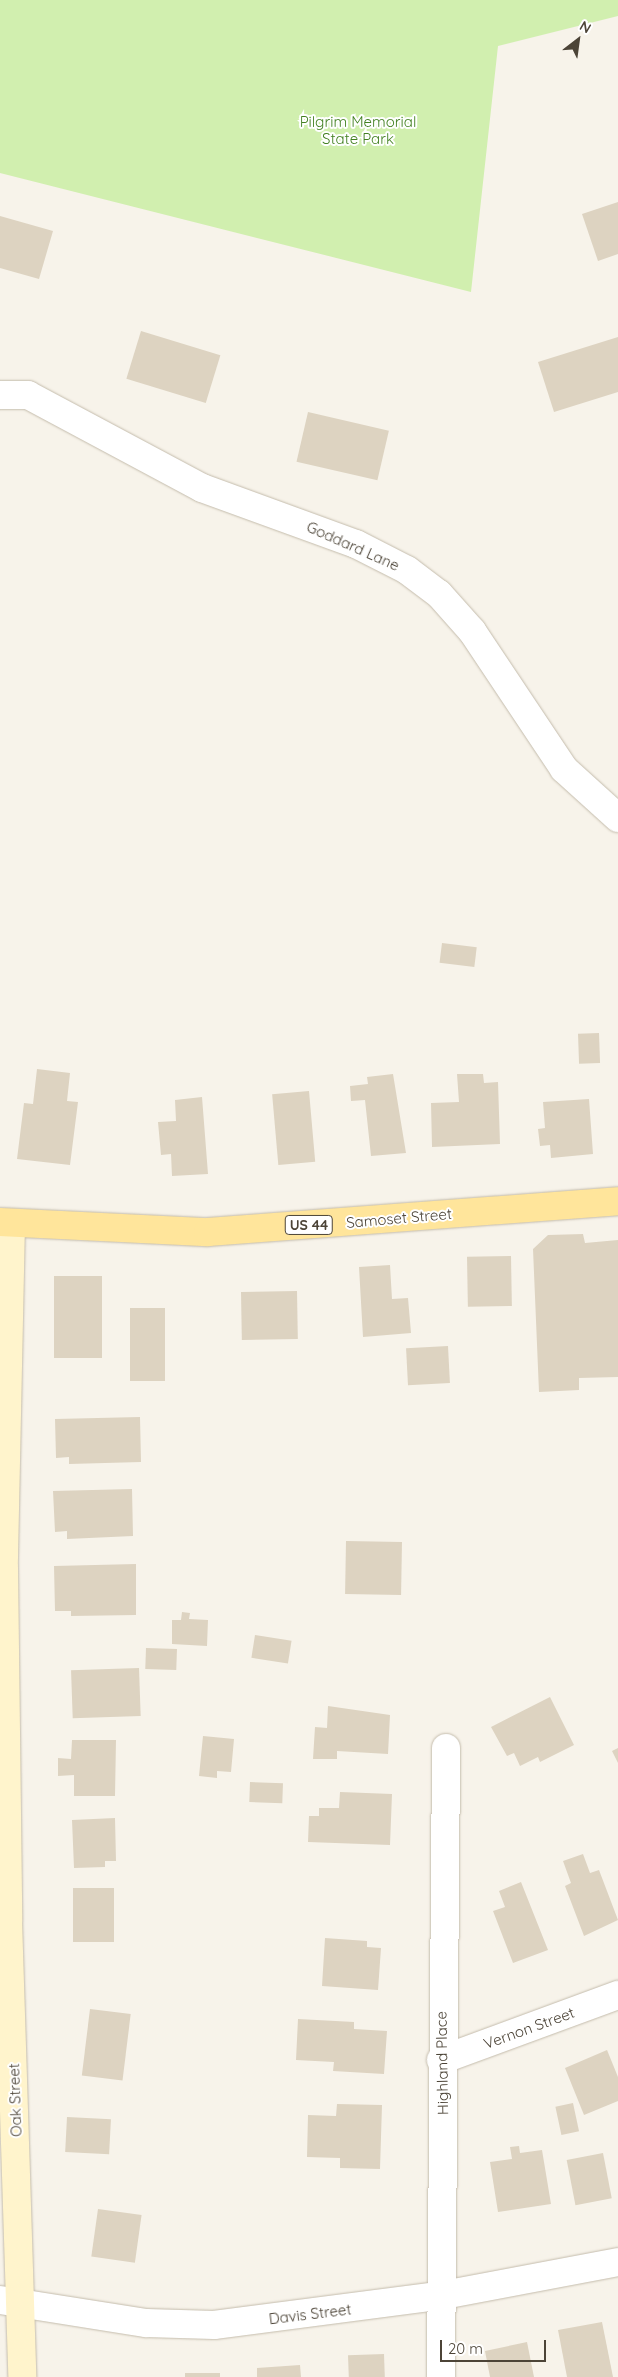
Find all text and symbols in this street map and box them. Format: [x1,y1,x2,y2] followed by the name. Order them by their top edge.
[553,15,603,65] north arrow
[577,17,594,37] text: N
[300,112,416,147] park label: Pilgrim Memorial State Park
[304,518,402,574] street label: Goddard Lane
[345,1204,453,1232] street label: Samoset Street
[284,1214,334,1236] road number: US 44
[481,2003,577,2053] street label: Vernon Street
[432,2011,452,2115] street label: Highland Place
[5,2063,25,2137] street label: Oak Street
[268,2300,352,2328] street label: Davis Street
[443,2330,549,2362] scale bar
[448,2339,483,2358] text: 20 m

